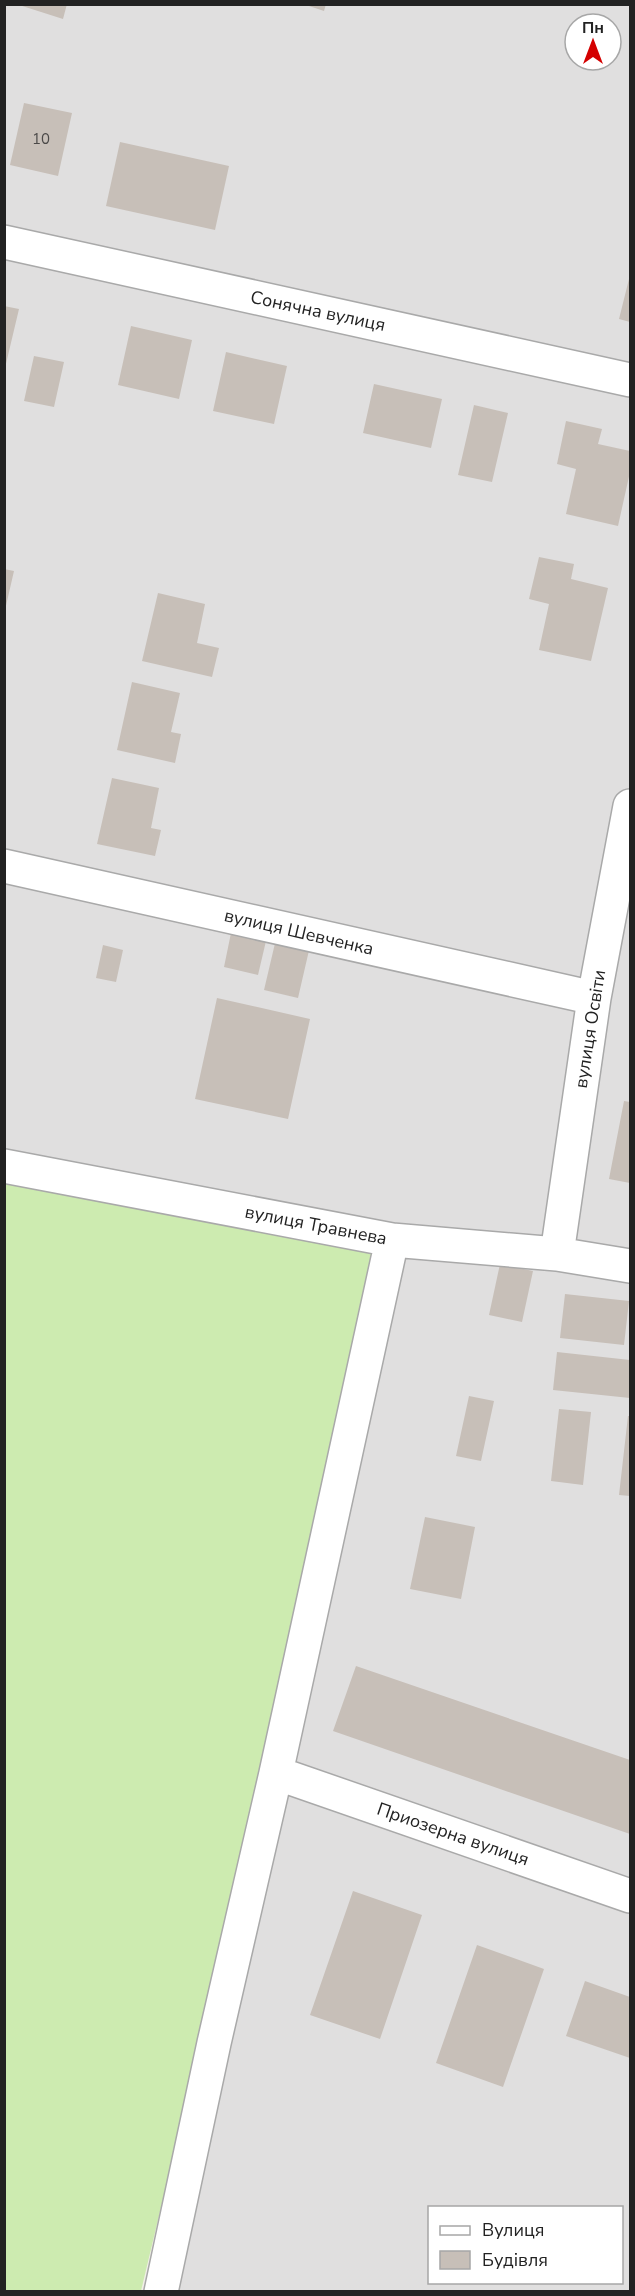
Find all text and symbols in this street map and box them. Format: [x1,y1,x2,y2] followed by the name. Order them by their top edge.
[563,12,623,72] north arrow
[582,17,604,39] text: Пн
[32,129,50,149] house number: 10
[248,285,388,337] street label: Сонячна вулиця
[222,903,376,961] street label: вулиця Шевченка
[569,968,611,1090] street label: вулиця Освіти
[243,1199,389,1251] street label: вулиця Травнева
[374,1797,532,1871] street label: Приозерна вулиця
[428,2206,623,2284] legend
[482,2218,544,2242] text: Вулиця
[482,2248,548,2272] text: Будівля

